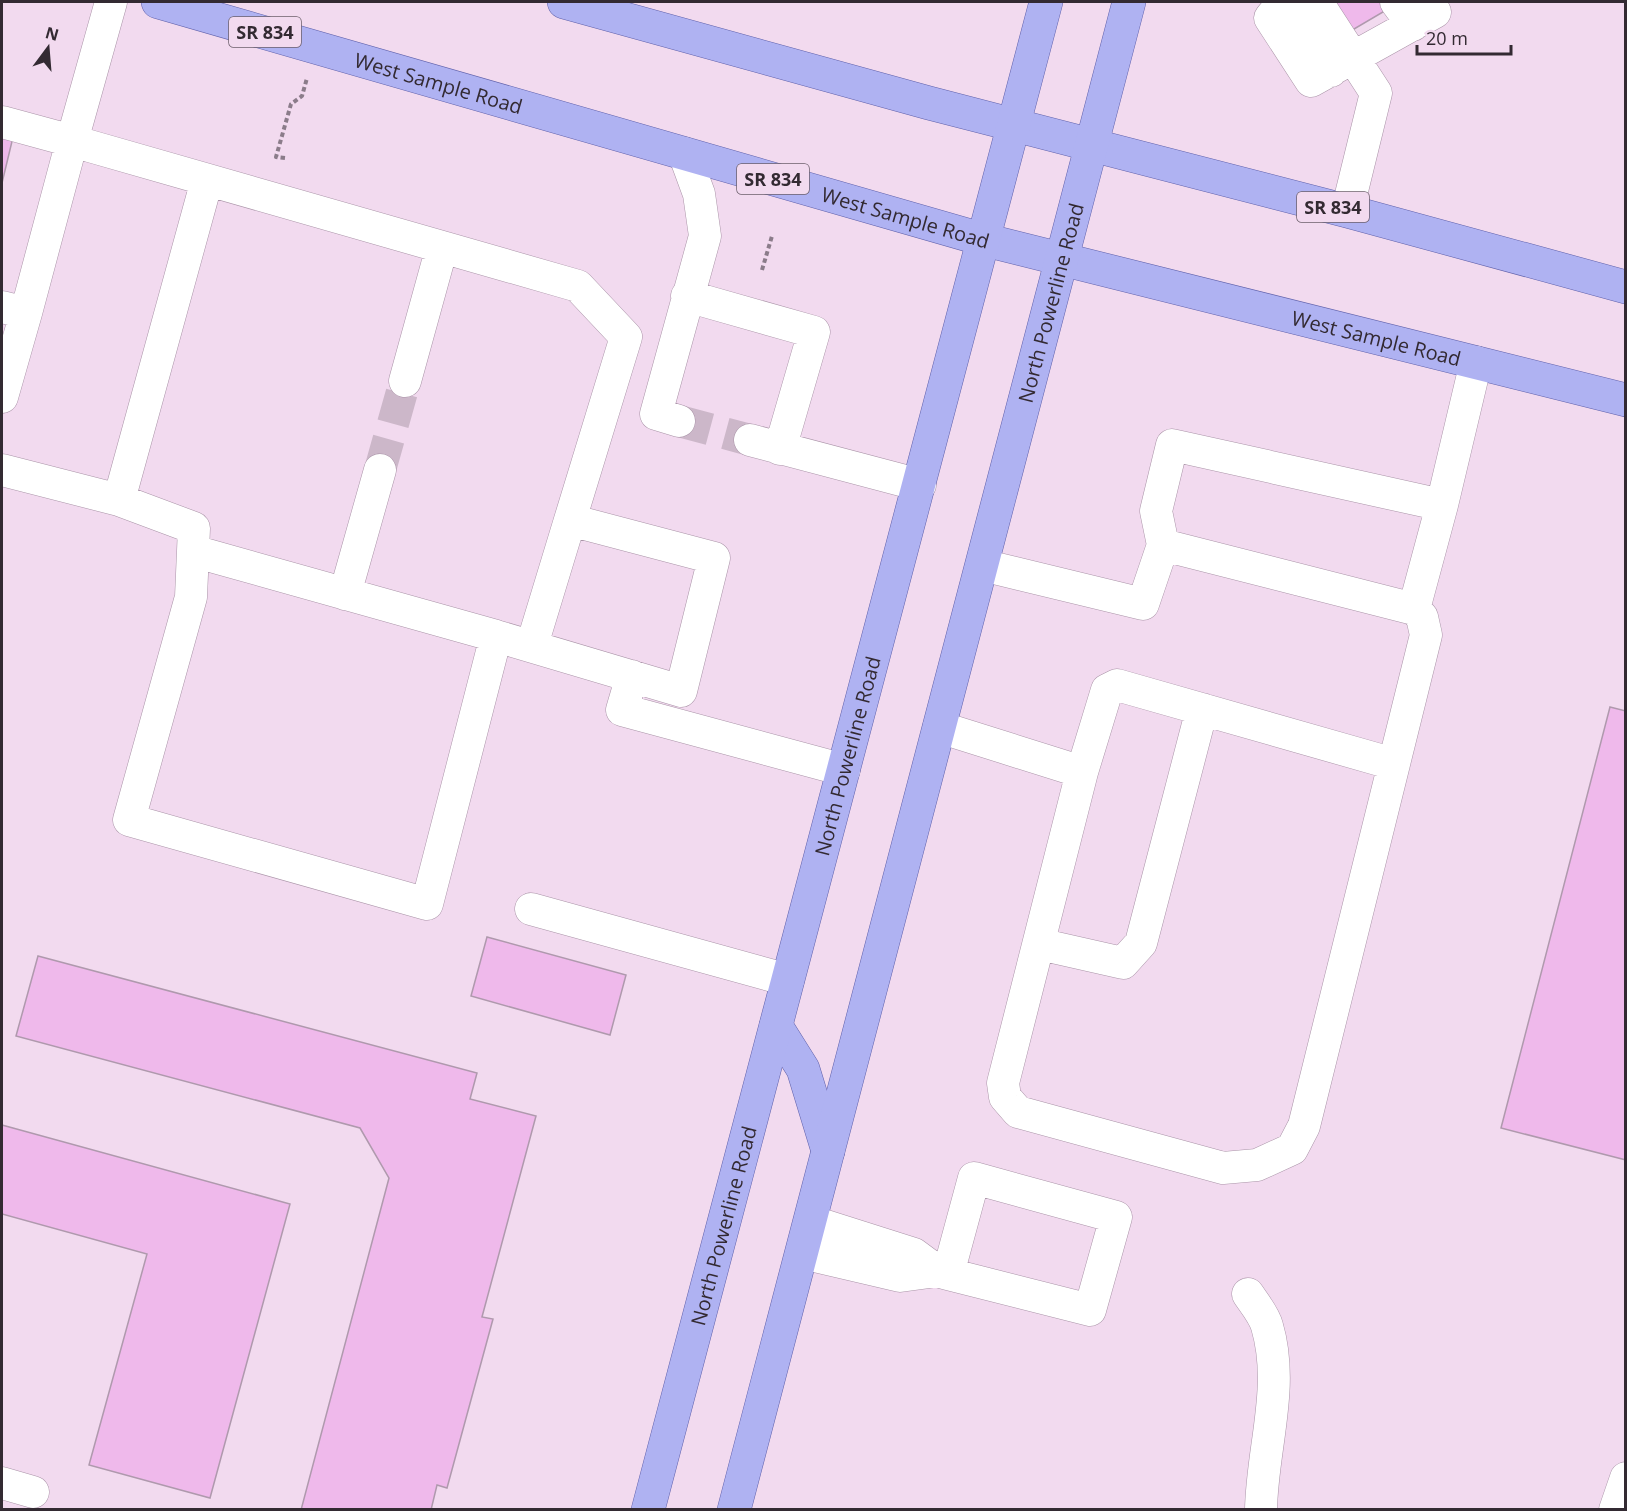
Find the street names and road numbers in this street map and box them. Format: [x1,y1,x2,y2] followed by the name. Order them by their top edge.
[229,17,301,47] road number: SR 834
[351,46,526,120] street label: West Sample Road
[737,164,809,194] road number: SR 834
[818,180,993,254] street label: West Sample Road
[1297,192,1369,222] road number: SR 834
[1011,200,1089,406] street label: North Powerline Road
[1289,304,1464,372] street label: West Sample Road
[808,653,886,859] street label: North Powerline Road
[684,1123,762,1329] street label: North Powerline Road

